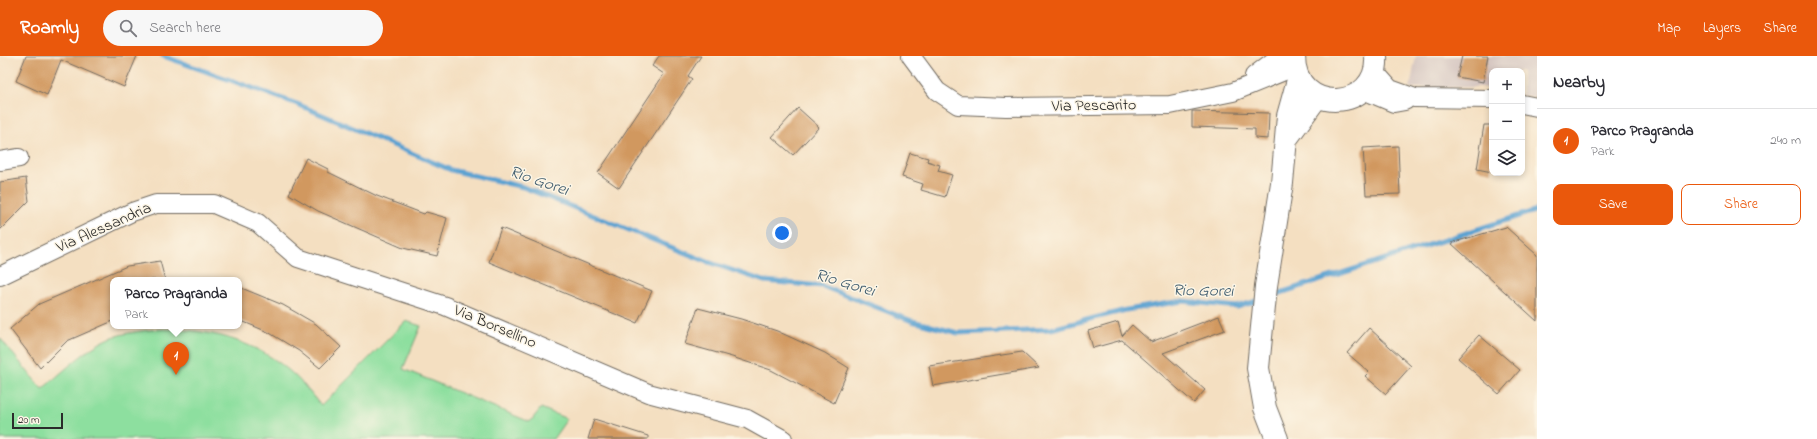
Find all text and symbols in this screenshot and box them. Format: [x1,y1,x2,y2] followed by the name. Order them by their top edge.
[103,10,383,46] search box
[20,15,79,42] text: Roamly
[117,17,139,39] icon: search
[149,17,221,39] text: Search here
[1657,18,1681,39] text: Map
[1703,18,1741,39] text: Layers
[1763,18,1797,39] text: Share
[1489,68,1525,176] map controls
[1489,68,1525,104] button: +
[1553,70,1605,95] text: Nearby
[1050,93,1137,119] street label: Via Pescarito
[1489,104,1525,140] button: −
[1591,120,1694,142] text: Parco Pragranda
[1564,131,1568,150] text: 1
[1770,131,1801,150] text: 240 m
[1489,140,1525,176] button: layers
[1591,142,1615,161] text: Park
[506,159,574,203] water label: Rio Gorei
[1553,184,1673,225] button: Save
[1681,184,1801,225] button: Share
[52,196,155,260] street label: Via Alessandria
[772,223,792,243] your location
[812,262,880,304] water label: Rio Gorei
[110,277,242,329] popup
[1172,278,1236,304] water label: Rio Gorei
[125,283,227,305] text: Parco Pragranda
[449,298,540,355] street label: Via Borsellino
[125,305,148,324] text: Park
[163,342,189,375] pin: 1
[12,411,63,430] scale bar
[18,412,40,428] text: 20 m

